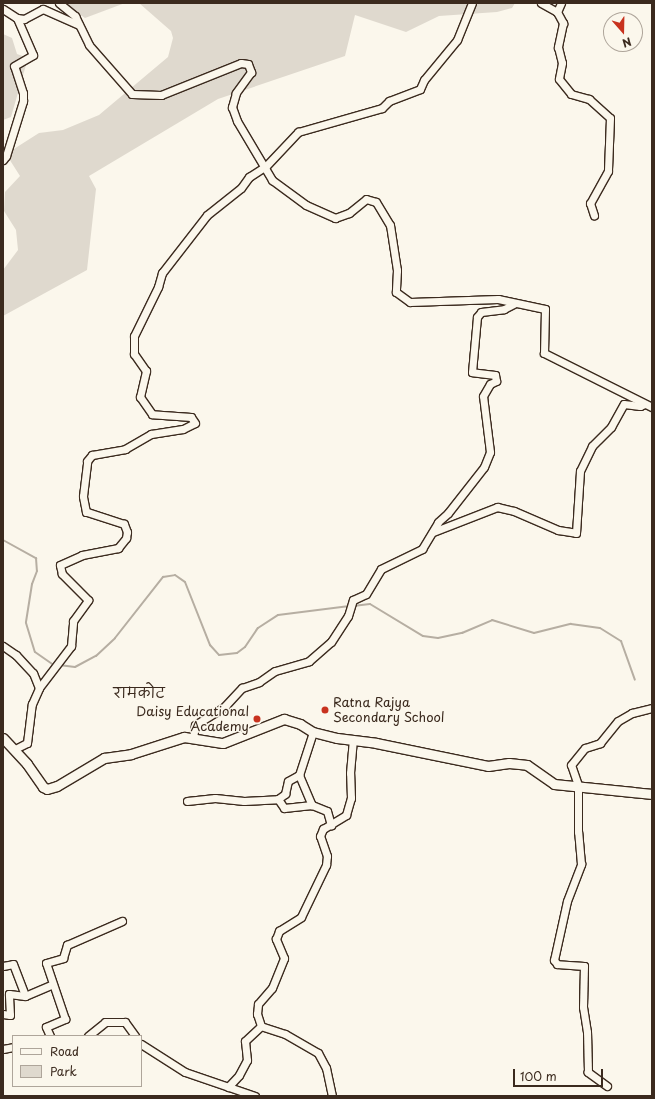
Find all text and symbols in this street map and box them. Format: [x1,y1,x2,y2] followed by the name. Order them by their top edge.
[603,12,643,52] north arrow
[620,33,634,52] text: N
[113,685,165,701] district label: रामकोट
[333,695,445,726] place label: Ratna Rajya Secondary School
[137,704,249,735] place label: Daisy Educational Academy
[320,705,330,715] marker: Ratna Rajya Secondary School
[252,714,262,724] marker: Daisy Educational Academy
[12,1035,142,1087] legend
[50,1042,79,1060] text: Road
[515,1061,605,1087] scale bar
[50,1062,77,1080] text: Park
[520,1067,557,1085] text: 100 m

